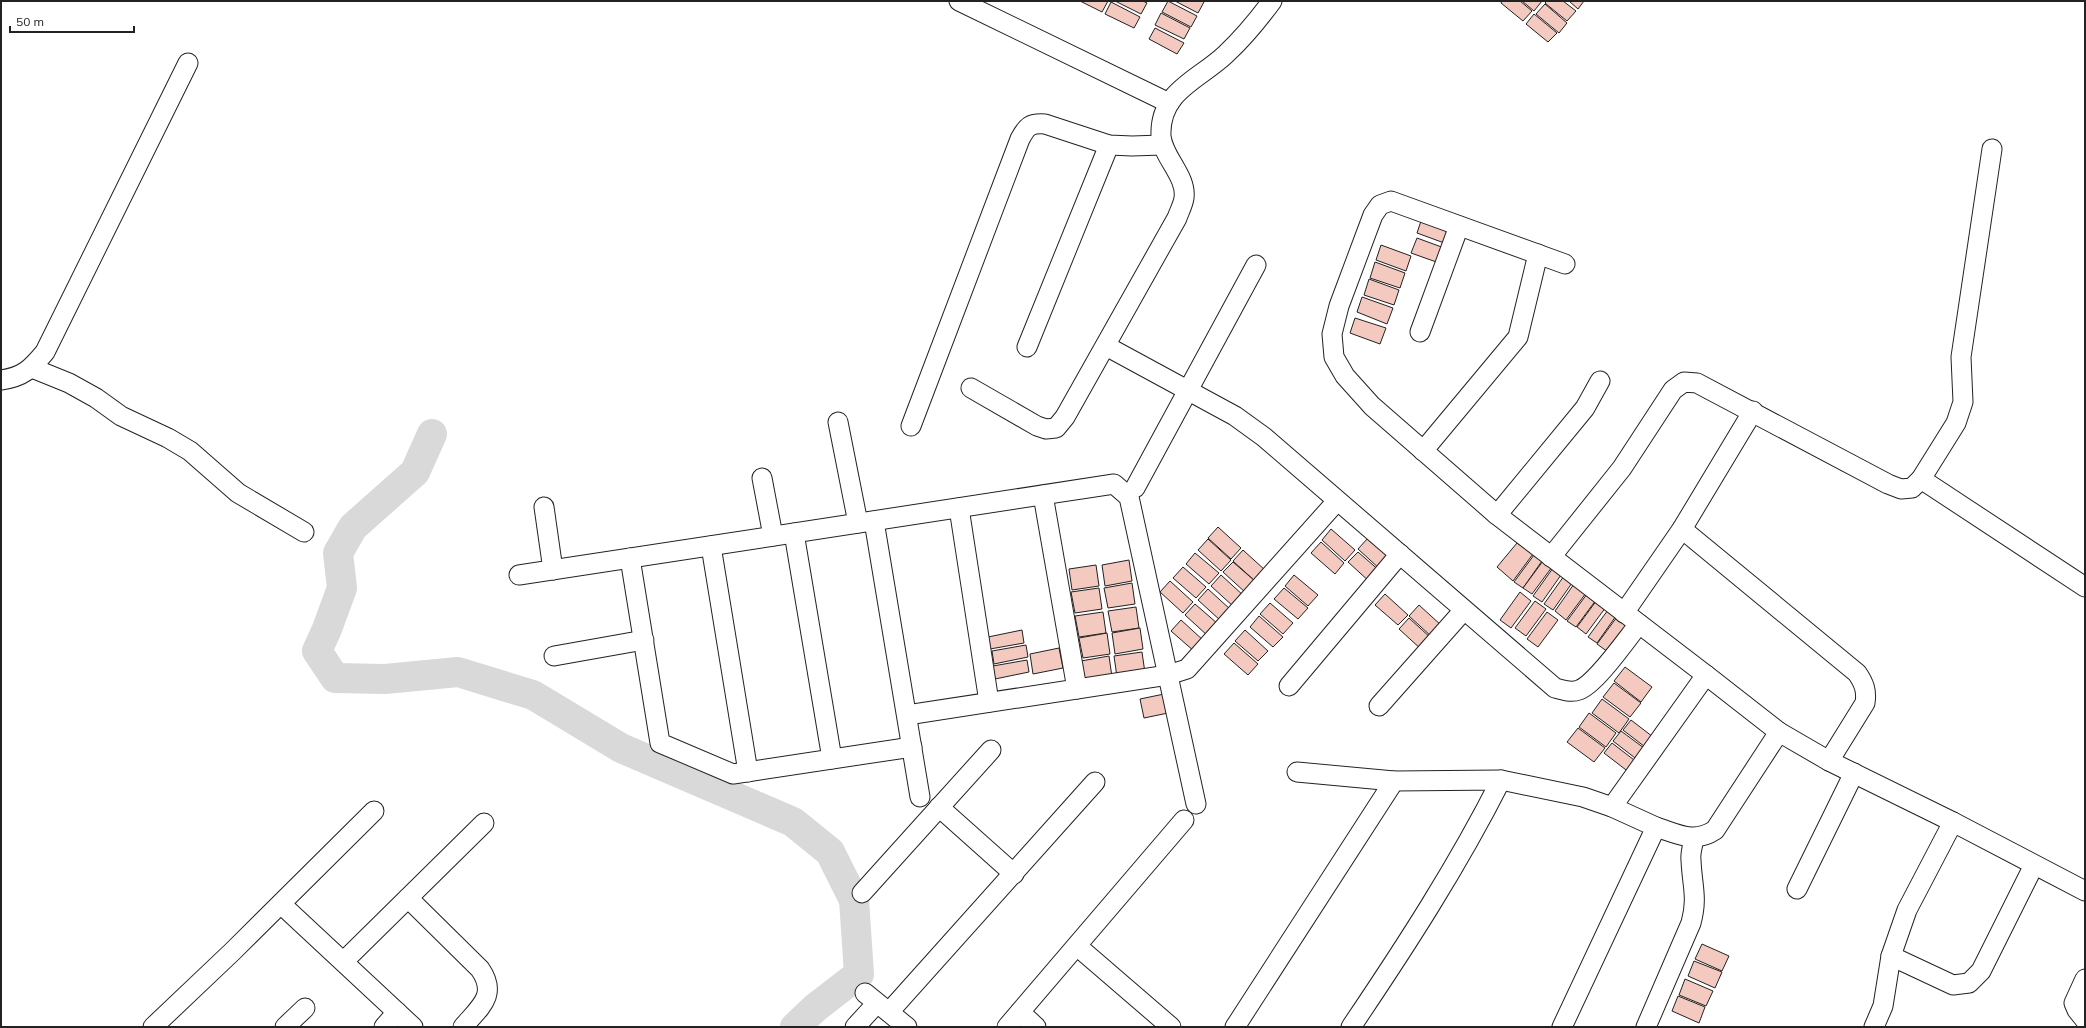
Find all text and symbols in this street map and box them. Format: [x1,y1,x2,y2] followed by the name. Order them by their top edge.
[10,8,134,34] scale bar
[16,14,44,29] text: 50 m

